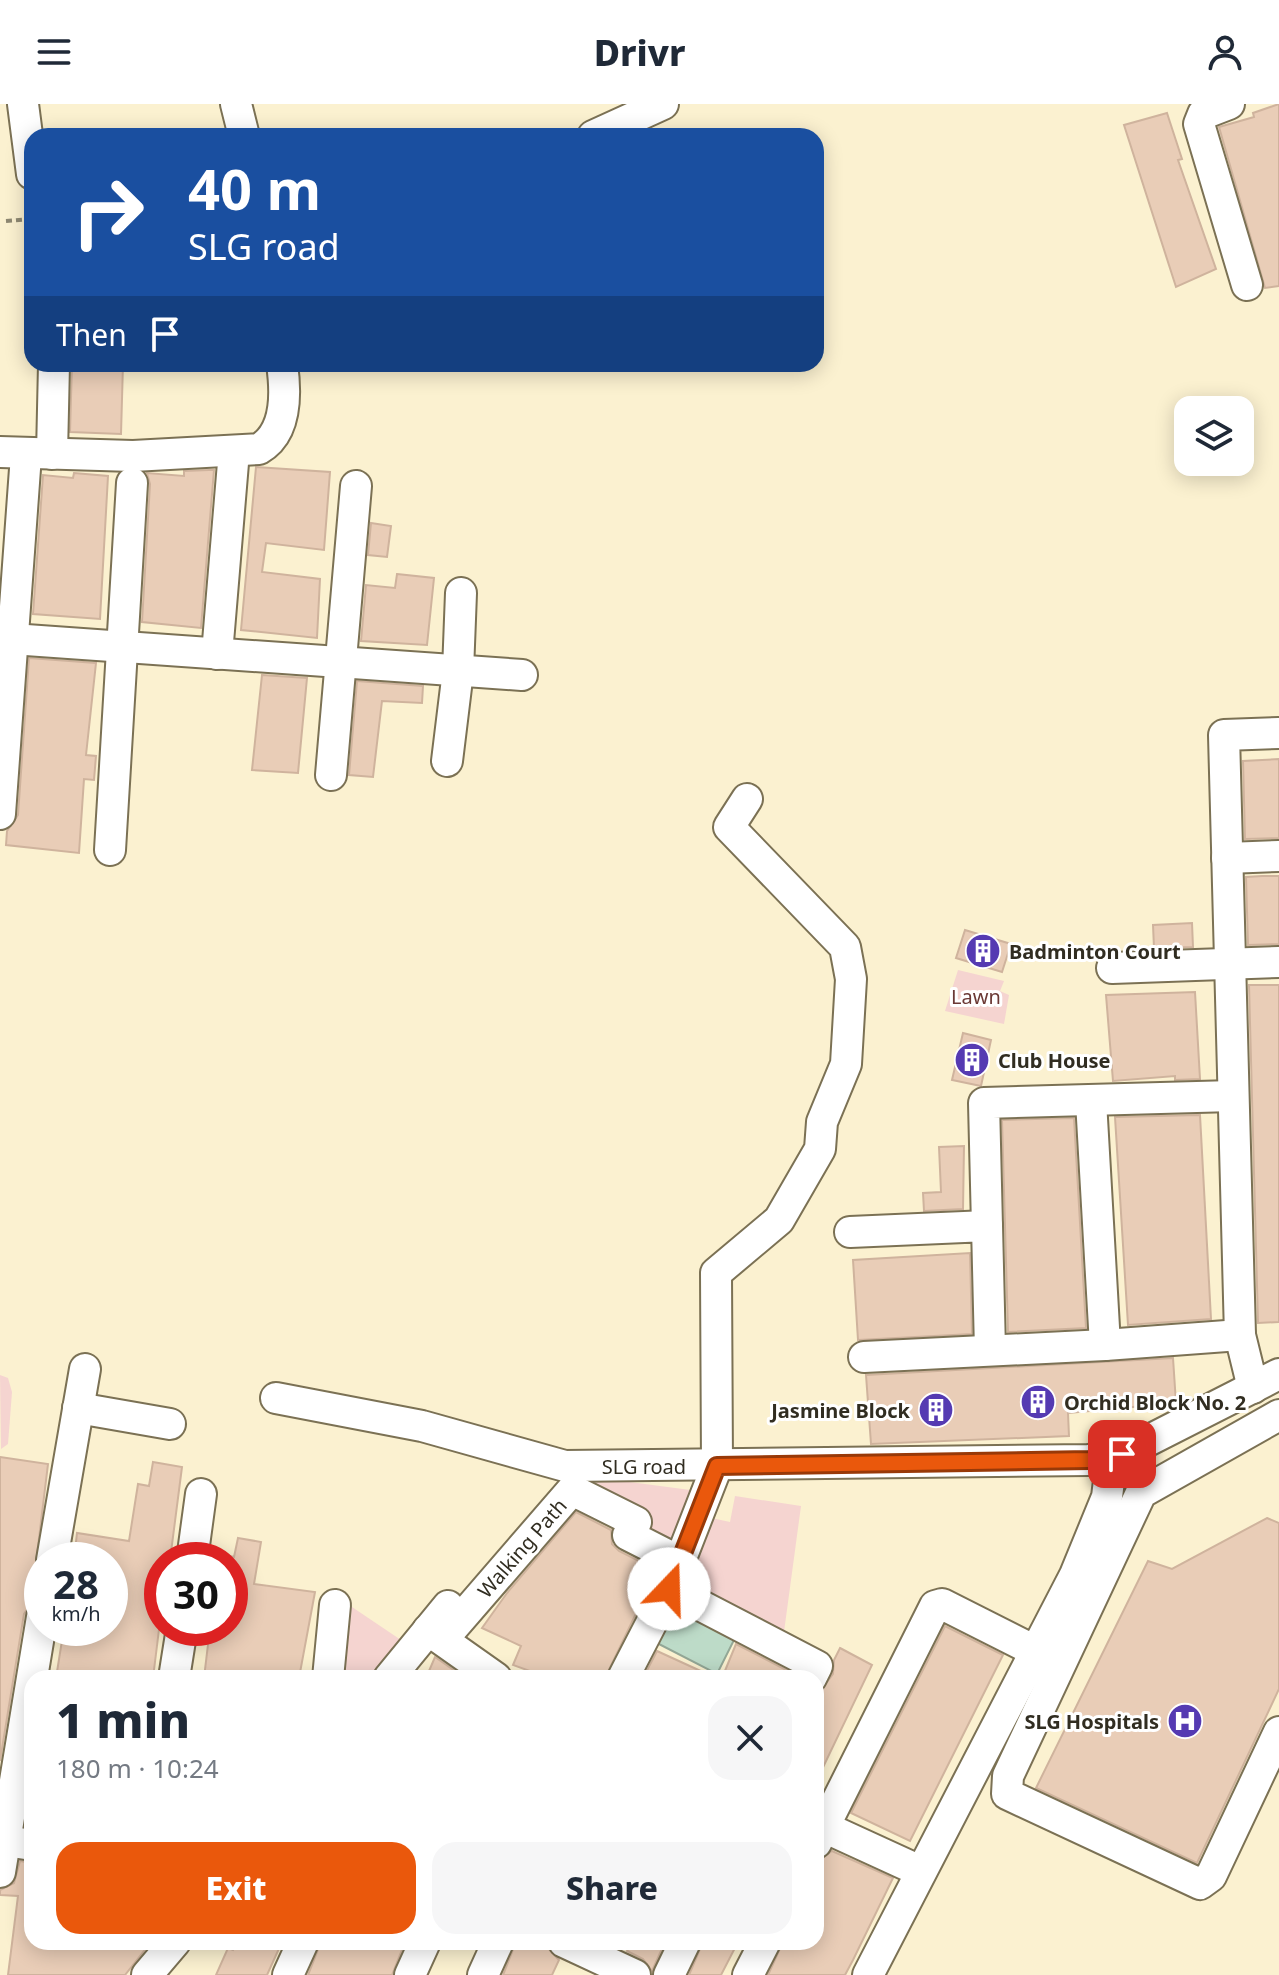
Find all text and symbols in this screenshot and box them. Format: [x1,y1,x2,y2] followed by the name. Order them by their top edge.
[594,28,685,77] text: Drivr
[32,30,76,74] icon: menu
[1203,30,1247,74] icon: person
[188,150,321,226] text: 40 m
[56,160,160,264] icon: right
[188,222,340,271] text: SLG road
[143,312,187,356] icon: arrive
[56,314,127,355] text: Then
[1174,396,1254,476] map controls
[1174,396,1254,476] button: layers
[964,932,1002,970] building icon: Badminton Court
[1009,938,1181,965] place label: Badminton Court
[951,983,1001,1010] park label: Lawn
[953,1041,991,1079] building icon: Club House
[998,1047,1110,1074] place label: Club House
[1019,1383,1057,1421] building icon: Orchid Block No. 2
[1064,1389,1246,1416] place label: Orchid Block No. 2
[917,1391,955,1429] building icon: Jasmine Block
[769,1397,911,1424] place label: Jasmine Block
[1088,1420,1156,1488] pin
[1100,1432,1144,1476] icon: arrive
[602,1453,686,1480] street label: SLG road
[471,1493,573,1603] street label: Walking Path
[144,1542,248,1646] speed limit sign: 30
[627,1547,711,1631] position arrow
[53,1556,99,1611] text: 28
[51,1600,101,1627] text: km/h
[56,1687,190,1752] text: 1 min
[708,1696,792,1780] button: close
[1166,1702,1204,1740] hospital icon: SLG Hospitals
[1024,1708,1159,1735] place label: SLG Hospitals
[56,1750,219,1786] text: 180 m · 10:24
[56,1842,416,1934] button: Exit
[432,1842,792,1934] button: Share

